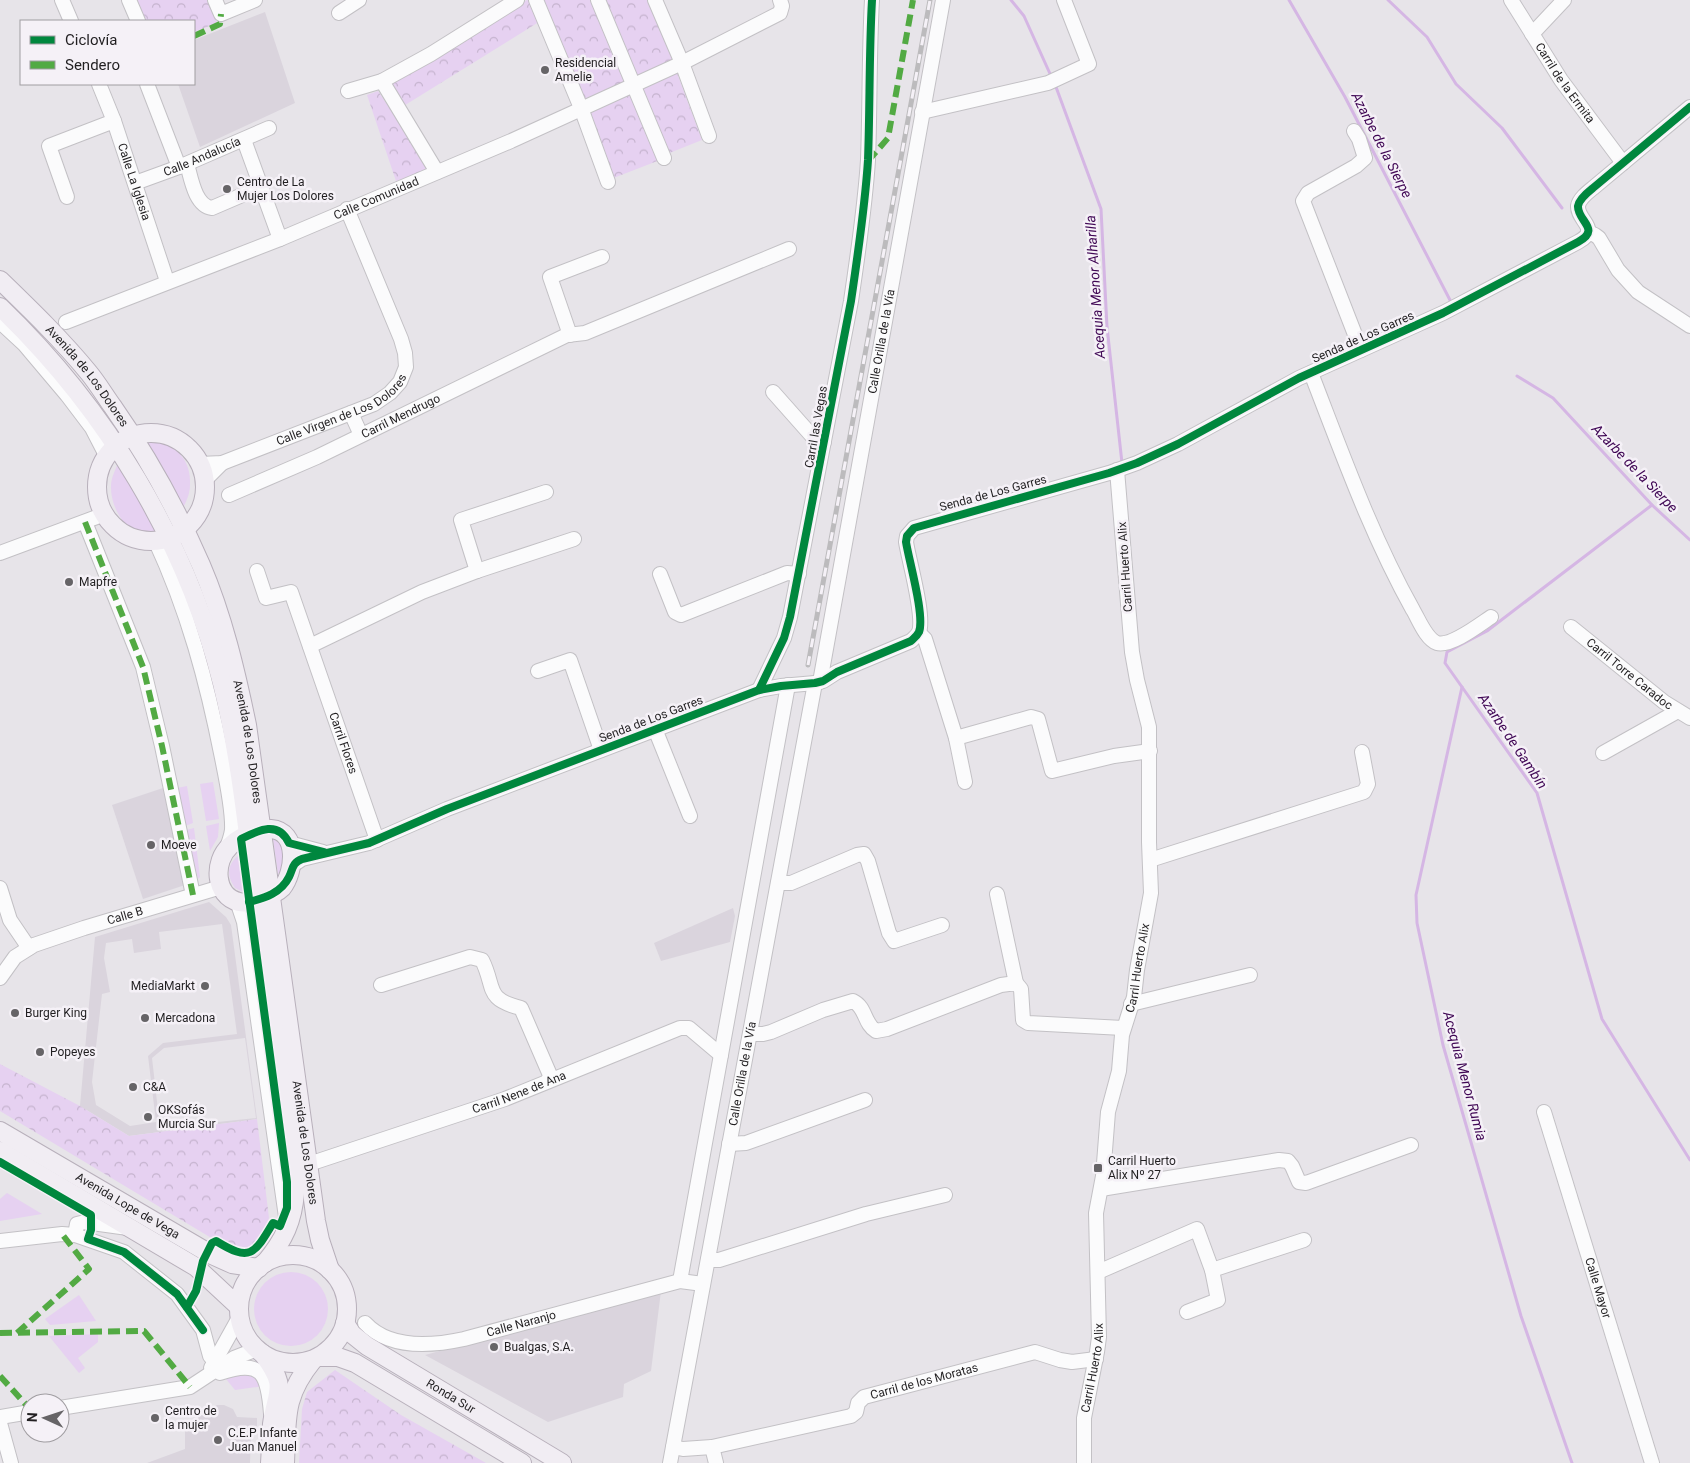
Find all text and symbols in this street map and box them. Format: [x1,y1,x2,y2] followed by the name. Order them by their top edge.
[20,20,195,85] legend
[65,31,118,49] text: Ciclovía
[1532,40,1598,126] street label: Carril de la Ermita
[65,56,120,74] text: Sendero
[555,56,616,84] place label: Residencial Amelie
[539,64,551,76] marker: Residencial Amelie
[1348,89,1416,200] water label: Azarbe de la Sierpe
[161,134,243,179] street label: Calle Andalucía
[115,141,153,222] street label: Calle La Iglesia
[332,174,421,222] street label: Calle Comunidad
[237,175,334,203] place label: Centro de La Mujer Los Dolores
[221,183,233,195] marker: Centro de La Mujer Los Dolores
[1082,215,1108,360] water label: Acequia Menor Alharilla
[865,288,898,395] street label: Calle Orilla de la Vía
[1310,308,1416,366] street label: Senda de Los Garres
[43,323,131,429] street label: Avenida de Los Dolores
[274,372,409,448] street label: Calle Virgen de Los Dolores
[802,385,830,469] street label: Carril las Vegas
[359,391,443,441] street label: Carril Mendrugo
[1588,420,1681,515] water label: Azarbe de la Sierpe
[938,472,1048,514] street label: Senda de Los Garres
[1115,521,1135,613] street label: Carril Huerto Alix
[79,575,117,589] place label: Mapfre
[63,576,75,588] marker: Mapfre
[1584,635,1675,713] street label: Carril Torre Caradoc
[230,679,265,804] street label: Avenida de Los Dolores
[1475,690,1551,792] water label: Azarbe de Gambín
[597,693,705,745] street label: Senda de Los Garres
[326,710,361,776] street label: Carril Flores
[161,838,197,852] place label: Moeve
[145,839,157,851] marker: Moeve
[105,904,145,928] street label: Calle B
[1123,922,1152,1014] street label: Carril Huerto Alix
[131,979,195,993] place label: MediaMarkt
[199,980,211,992] marker: MediaMarkt
[25,1006,87,1020] place label: Burger King
[9,1007,21,1019] marker: Burger King
[1440,1009,1490,1142] water label: Acequia Menor Rumia
[155,1011,215,1025] place label: Mercadona
[139,1012,151,1024] marker: Mercadona
[726,1020,759,1127] street label: Calle Orilla de la Vía
[50,1045,96,1059] place label: Popeyes
[34,1046,46,1058] marker: Popeyes
[470,1068,568,1116] street label: Carril Nene de Ana
[143,1080,166,1094] place label: C&A
[290,1080,321,1206] street label: Avenida de Los Dolores
[127,1081,139,1093] marker: C&A
[158,1103,216,1131] place label: OKSofás Murcia Sur
[142,1111,154,1123] marker: OKSofás Murcia Sur
[1108,1154,1176,1182] place label: Carril Huerto Alix Nº 27
[1092,1162,1104,1174] marker: Carril Huerto Alix Nº 27
[73,1170,182,1242] street label: Avenida Lope de Vega
[1582,1256,1614,1320] street label: Calle Mayor
[485,1308,558,1340] street label: Calle Naranjo
[1078,1323,1106,1414] street label: Carril Huerto Alix
[504,1340,574,1354] place label: Bualgas, S.A.
[488,1341,500,1353] marker: Bualgas, S.A.
[869,1360,980,1402] street label: Carril de los Moratas
[424,1376,478,1416] street label: Ronda Sur
[20,1393,70,1443] north arrow
[165,1404,217,1432] place label: Centro de la mujer
[24,1412,40,1423] text: N
[149,1412,161,1424] marker: Centro de la mujer
[228,1426,297,1454] place label: C.E.P Infante Juan Manuel
[212,1434,224,1446] marker: C.E.P Infante Juan Manuel

